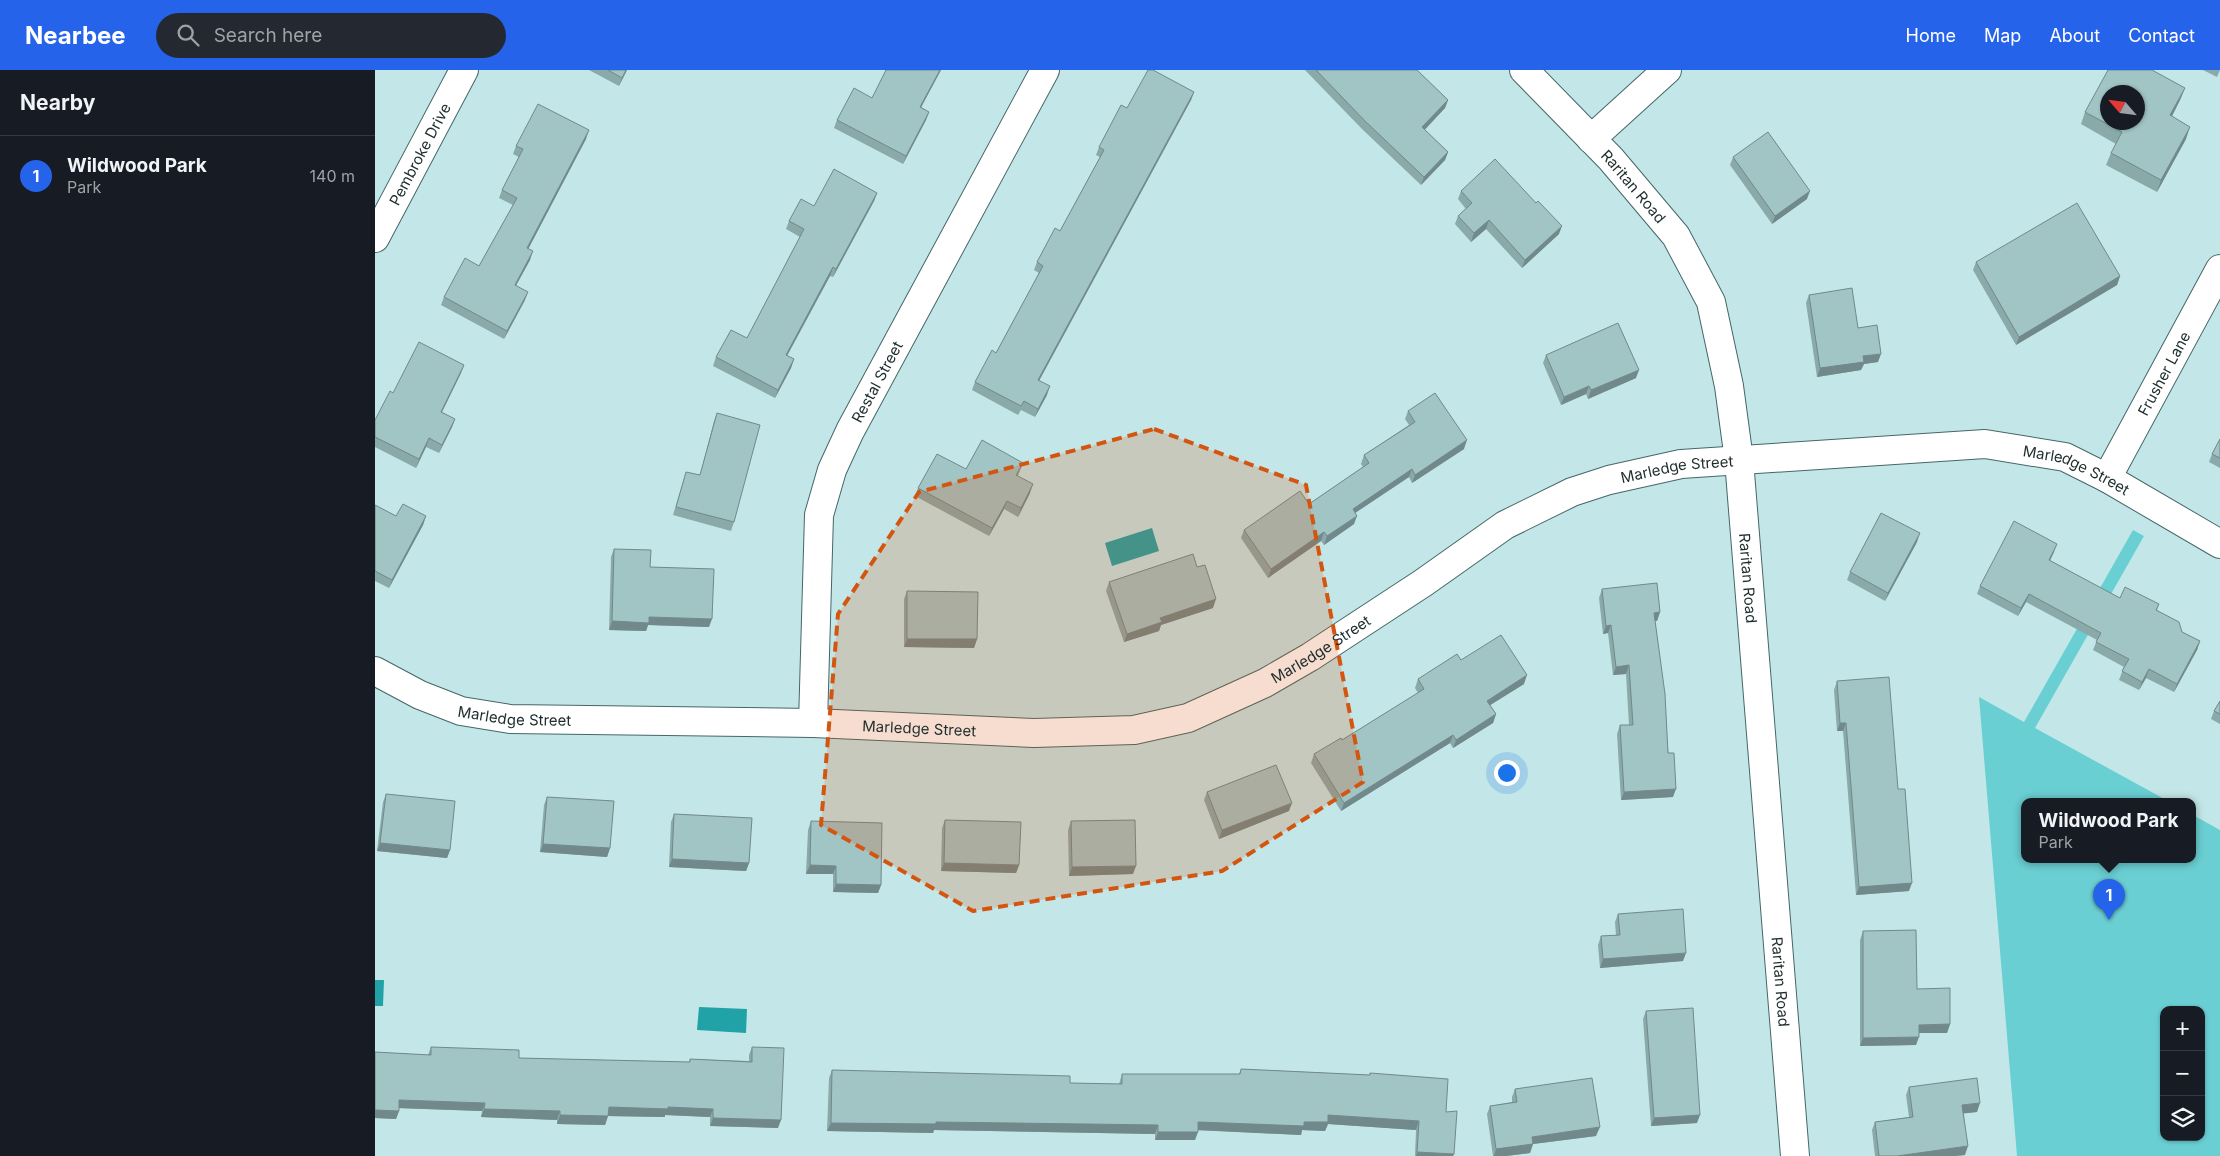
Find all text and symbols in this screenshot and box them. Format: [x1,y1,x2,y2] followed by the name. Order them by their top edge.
[156,13,506,58] search box
[25,21,126,50] text: Nearbee
[174,21,202,49] icon: search
[214,24,322,47] text: Search here
[1906,25,1956,46] text: Home
[1984,25,2021,46] text: Map
[2049,25,2100,46] text: About
[2128,25,2195,46] text: Contact
[2100,85,2145,130] north arrow
[20,90,95,115] text: Nearby
[385,100,454,208] street label: Pembroke Drive
[1597,145,1670,227] street label: Raritan Road
[67,154,207,177] text: Wildwood Park
[33,166,39,186] text: 1
[310,166,355,186] text: 140 m
[67,177,101,197] text: Park
[2133,328,2194,419] street label: Frusher Lane
[847,338,906,426] street label: Restal Street
[2022,441,2133,499] street label: Marledge Street
[1619,451,1734,487] street label: Marledge Street
[1735,532,1762,624] street label: Raritan Road
[1267,611,1374,687] street label: Marledge Street
[456,701,572,729] street label: Marledge Street
[862,716,977,740] street label: Marledge Street
[1494,760,1520,786] your location
[2021,798,2196,863] popup
[2039,809,2178,832] text: Wildwood Park
[2039,832,2073,852] text: Park
[2093,879,2125,920] pin: 1
[1768,936,1794,1028] street label: Raritan Road
[2160,1006,2205,1141] map controls
[2160,1006,2205,1051] button: +
[2160,1051,2205,1096] button: −
[2160,1096,2205,1141] button: layers

